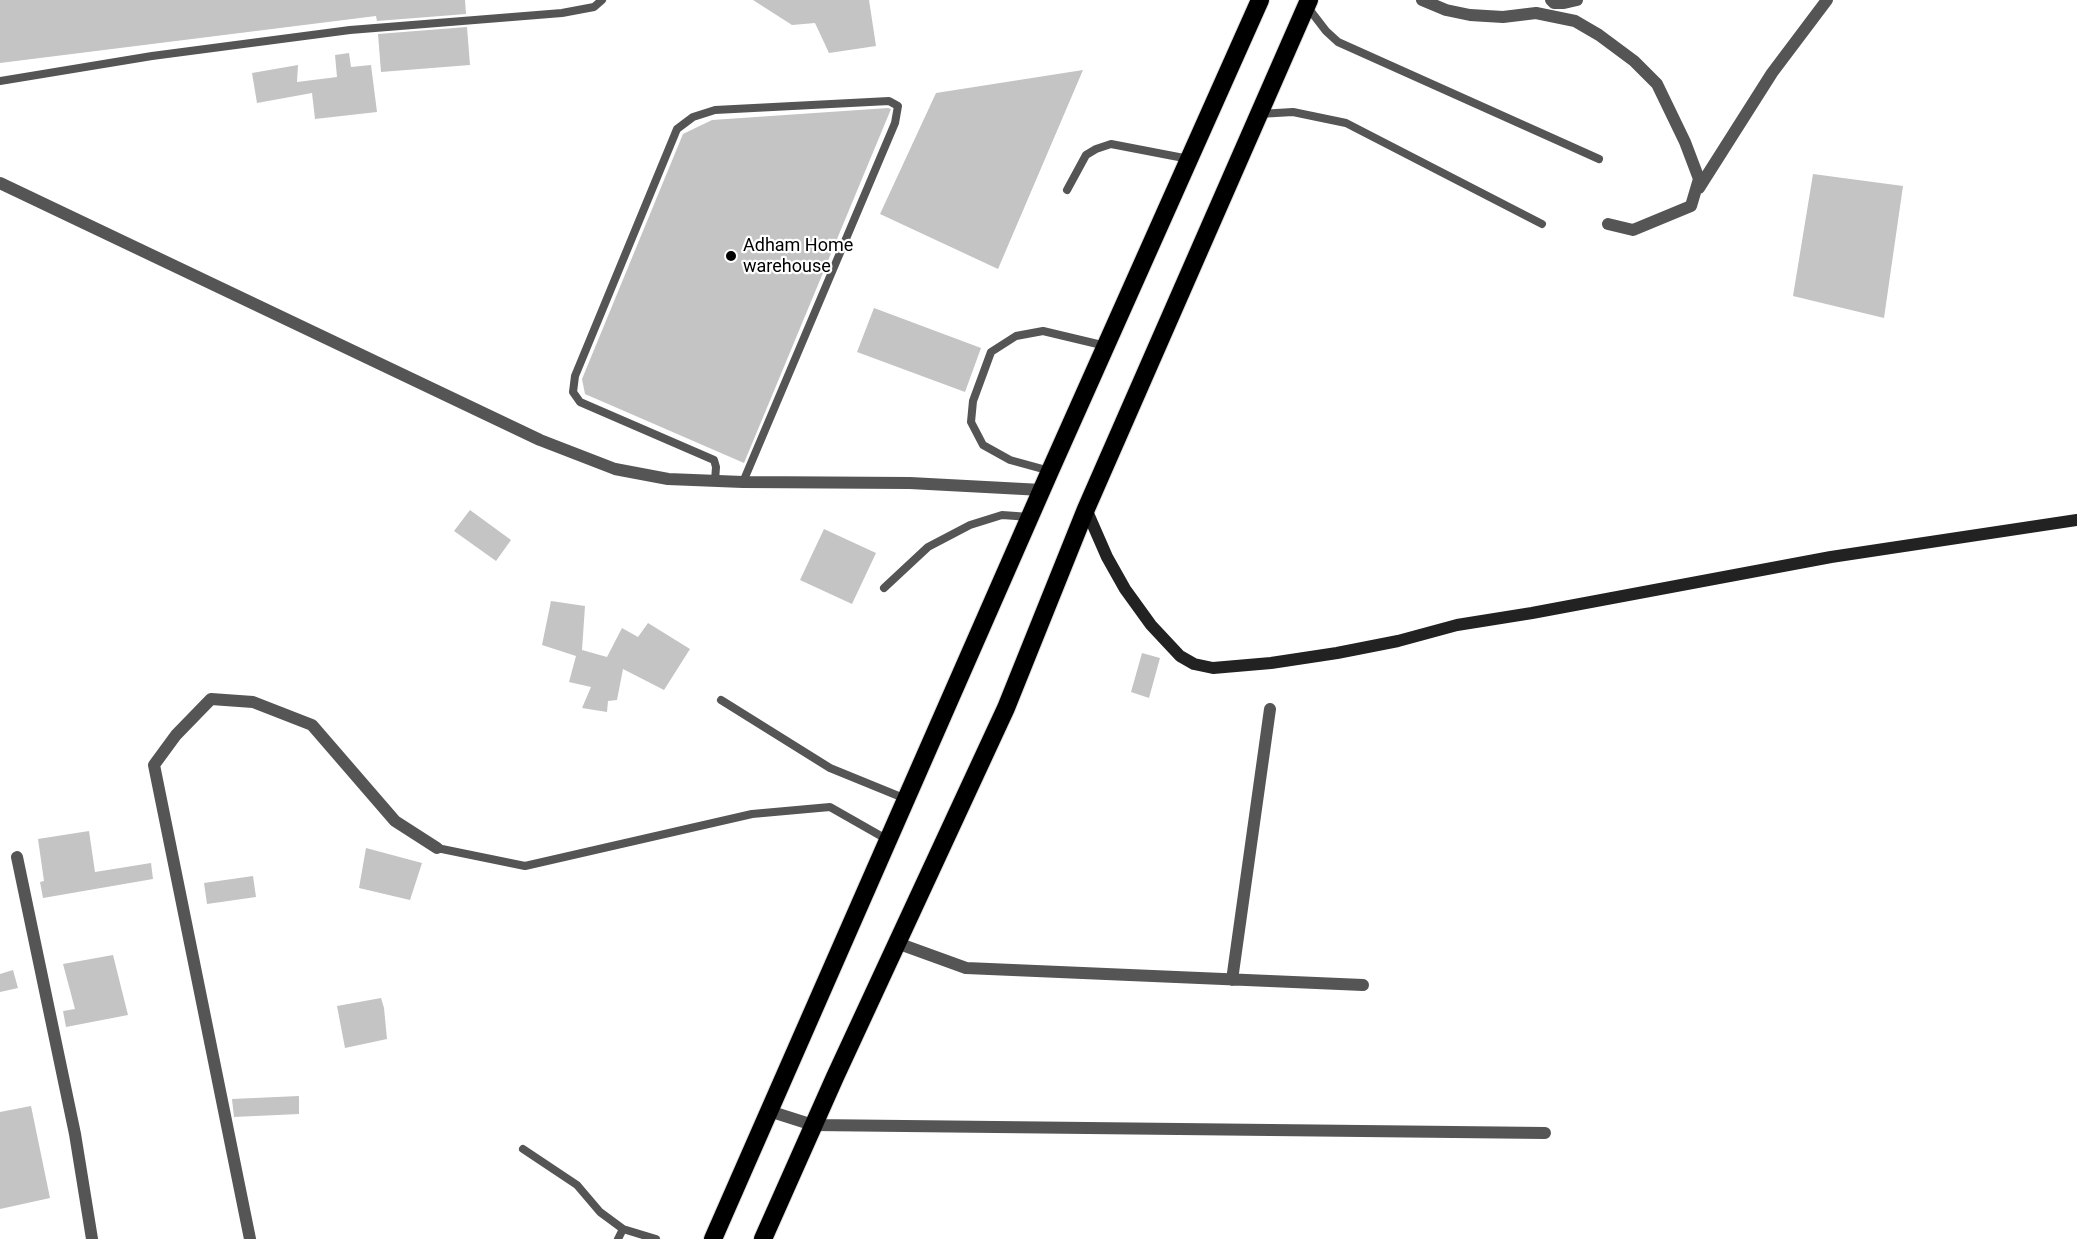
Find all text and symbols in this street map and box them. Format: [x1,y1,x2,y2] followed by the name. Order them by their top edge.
[743,235,853,278] place label: Adham Home warehouse
[724,249,738,263] marker: Adham Home warehouse

